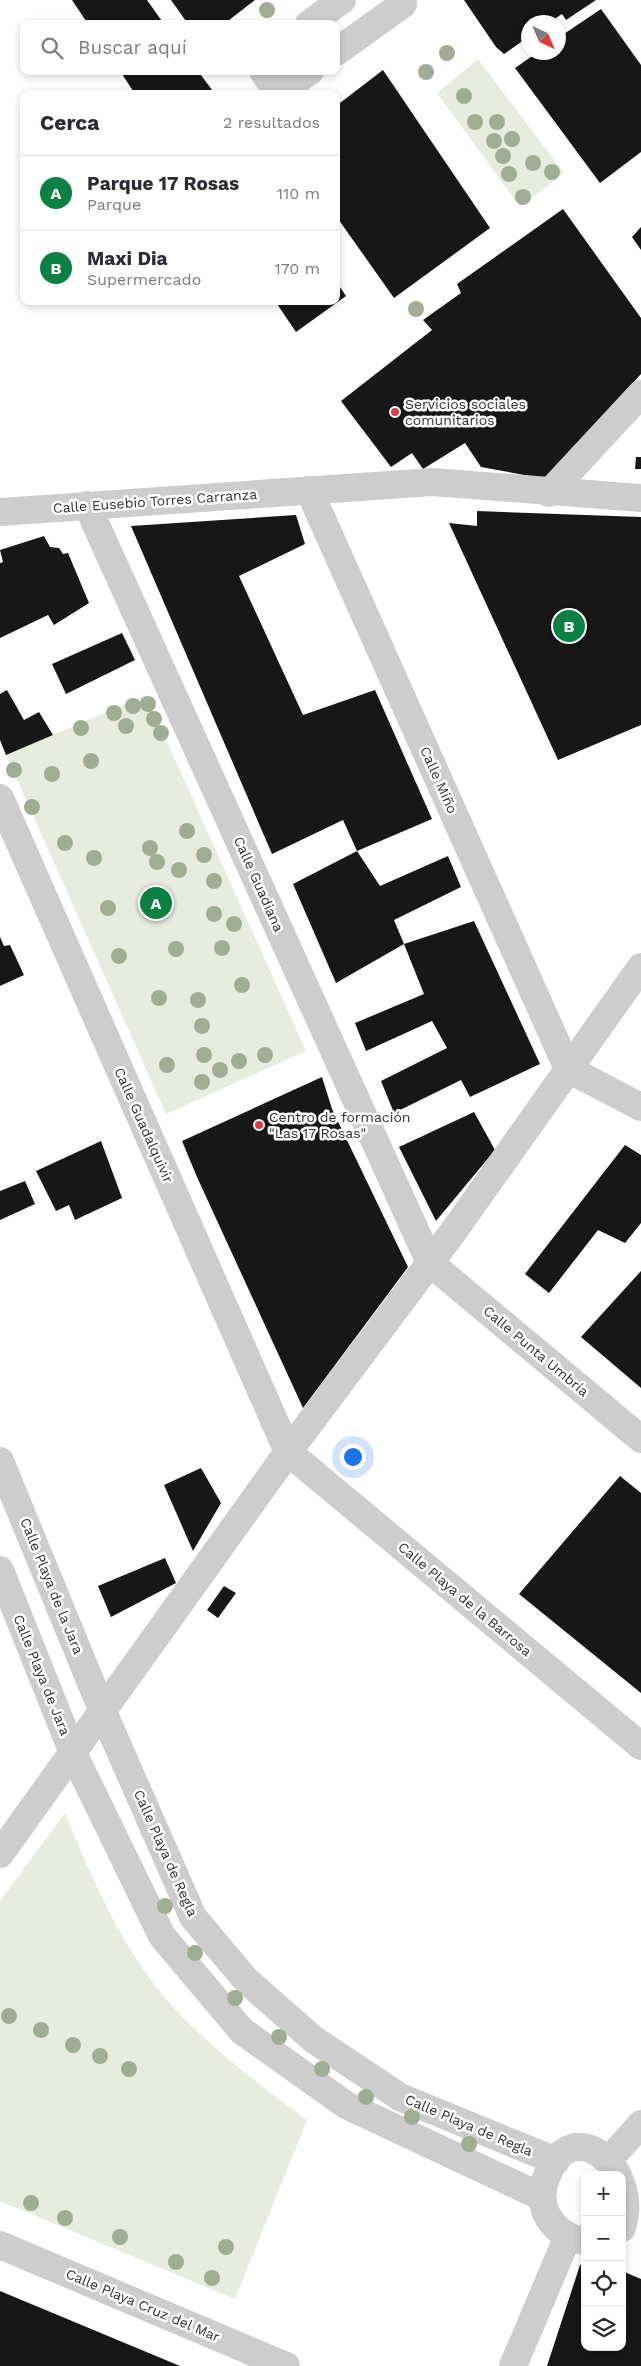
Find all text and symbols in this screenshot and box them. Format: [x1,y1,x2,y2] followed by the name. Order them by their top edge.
[521,15,566,60] north arrow
[20,20,340,75] search box
[38,34,66,62] icon: search
[78,36,187,59] text: Buscar aquí
[40,110,99,135] text: Cerca
[223,113,320,132] text: 2 resultados
[87,172,239,195] text: Parque 17 Rosas
[51,184,61,203] text: A
[277,184,320,203] text: 110 m
[87,195,141,214] text: Parque
[87,247,168,270] text: Maxi Dia
[51,259,61,278] text: B
[274,259,320,278] text: 170 m
[87,270,201,289] text: Supermercado
[405,396,526,428] place label: Servicios sociales comunitarios
[389,406,401,418] marker: Servicios sociales comunitarios
[52,486,258,516] street label: Calle Eusebio Torres Carranza
[553,607,585,645] pin: B
[417,744,461,816] street label: Calle Miño
[231,834,287,934] street label: Calle Guadiana
[140,884,172,922] pin: A
[111,1065,177,1185] street label: Calle Guadalquivir
[269,1109,410,1141] place label: Centro de formación "Las 17 Rosas"
[253,1119,265,1131] marker: Centro de formación "Las 17 Rosas"
[480,1302,592,1400] street label: Calle Punta Umbría
[340,1444,366,1470] your location
[17,1515,87,1657] street label: Calle Playa de la Jara
[395,1539,535,1659] street label: Calle Playa de la Barrosa
[10,1612,74,1738] street label: Calle Playa de Jara
[131,1787,201,1919] street label: Calle Playa de Regla
[403,2091,535,2159] street label: Calle Playa de Regla
[581,2171,626,2351] map controls
[581,2171,626,2216] button: +
[581,2216,626,2261] button: −
[581,2261,626,2306] button: locate
[64,2265,223,2345] street label: Calle Playa Cruz del Mar
[581,2306,626,2351] button: layers

